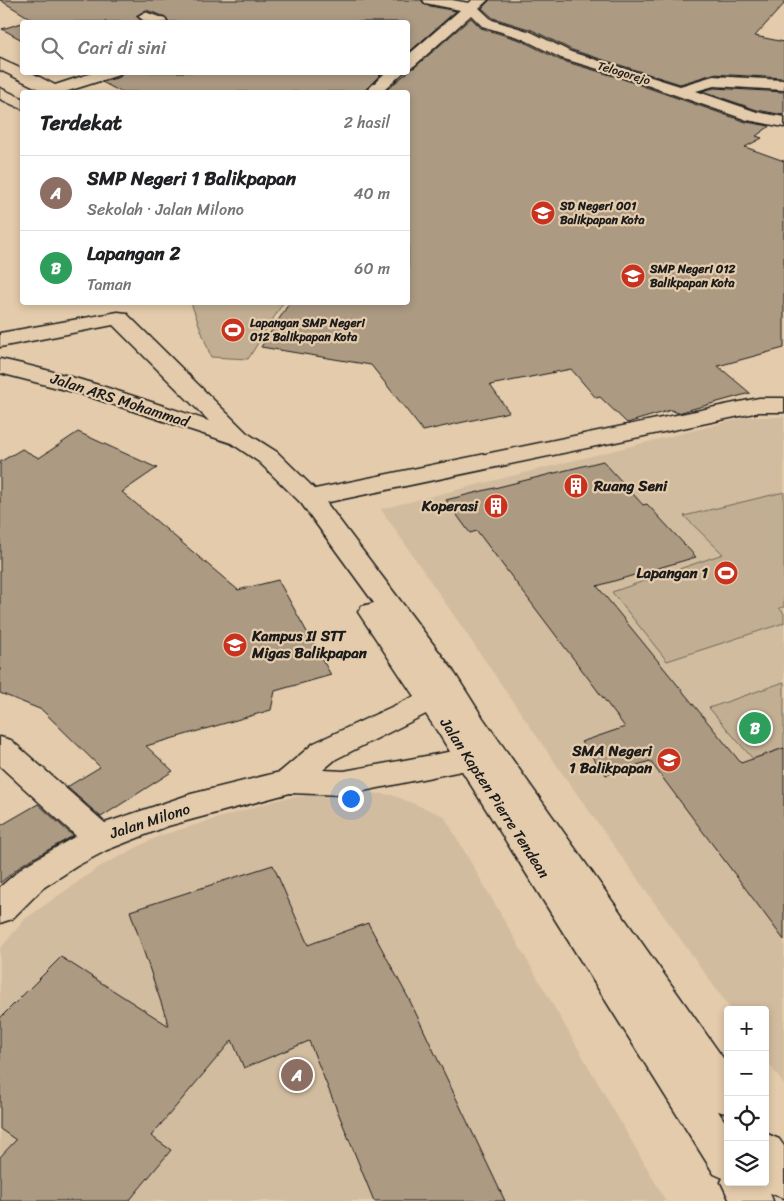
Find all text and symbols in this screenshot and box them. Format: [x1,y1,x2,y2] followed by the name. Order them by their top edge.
[20,20,410,75] search box
[78,31,166,64] text: Cari di sini
[38,34,66,62] icon: search
[595,55,653,91] street label: Telogorejo
[40,104,122,142] text: Terdekat
[344,108,390,137] text: 2 hasil
[87,162,296,195] text: SMP Negeri 1 Balikpapan
[51,179,61,208] text: A
[353,179,390,208] text: 40 m
[87,195,244,224] text: Sekolah · Jalan Milono
[559,195,646,231] place label: SD Negeri 001 Balikpapan Kota
[530,200,556,226] school or university icon: SD Negeri 001 Balikpapan Kota
[87,237,180,270] text: Lapangan 2
[51,254,61,283] text: B
[354,254,390,283] text: 60 m
[649,258,736,294] place label: SMP Negeri 012 Balikpapan Kota
[620,263,646,289] school or university icon: SMP Negeri 012 Balikpapan Kota
[87,270,131,299] text: Taman
[250,312,365,348] place label: Lapangan SMP Negeri 012 Balikpapan Kota
[220,317,246,343] sports icon: Lapangan SMP Negeri 012 Balikpapan Kota
[46,365,194,435] street label: Jalan ARS Mohammad
[563,473,589,499] building icon: Ruang Seni
[593,473,668,499] place label: Ruang Seni
[421,493,479,519] place label: Koperasi
[483,493,509,519] building icon: Koperasi
[636,560,709,586] place label: Lapangan 1
[713,560,739,586] sports icon: Lapangan 1
[251,623,368,666] place label: Kampus II STT Migas Balikpapan
[222,632,248,658] school or university icon: Kampus II STT Migas Balikpapan
[739,709,771,747] pin: B
[433,712,557,884] street label: Jalan Kapten Pierre Tendean
[569,738,653,781] place label: SMA Negeri 1 Balikpapan
[656,747,682,773] school or university icon: SMA Negeri 1 Balikpapan
[338,786,364,812] your location
[106,796,194,846] street label: Jalan Milono
[724,1006,769,1186] map controls
[724,1006,769,1051] button: +
[724,1051,769,1096] button: −
[281,1056,313,1094] pin: A
[724,1096,769,1141] button: locate
[724,1141,769,1186] button: layers

